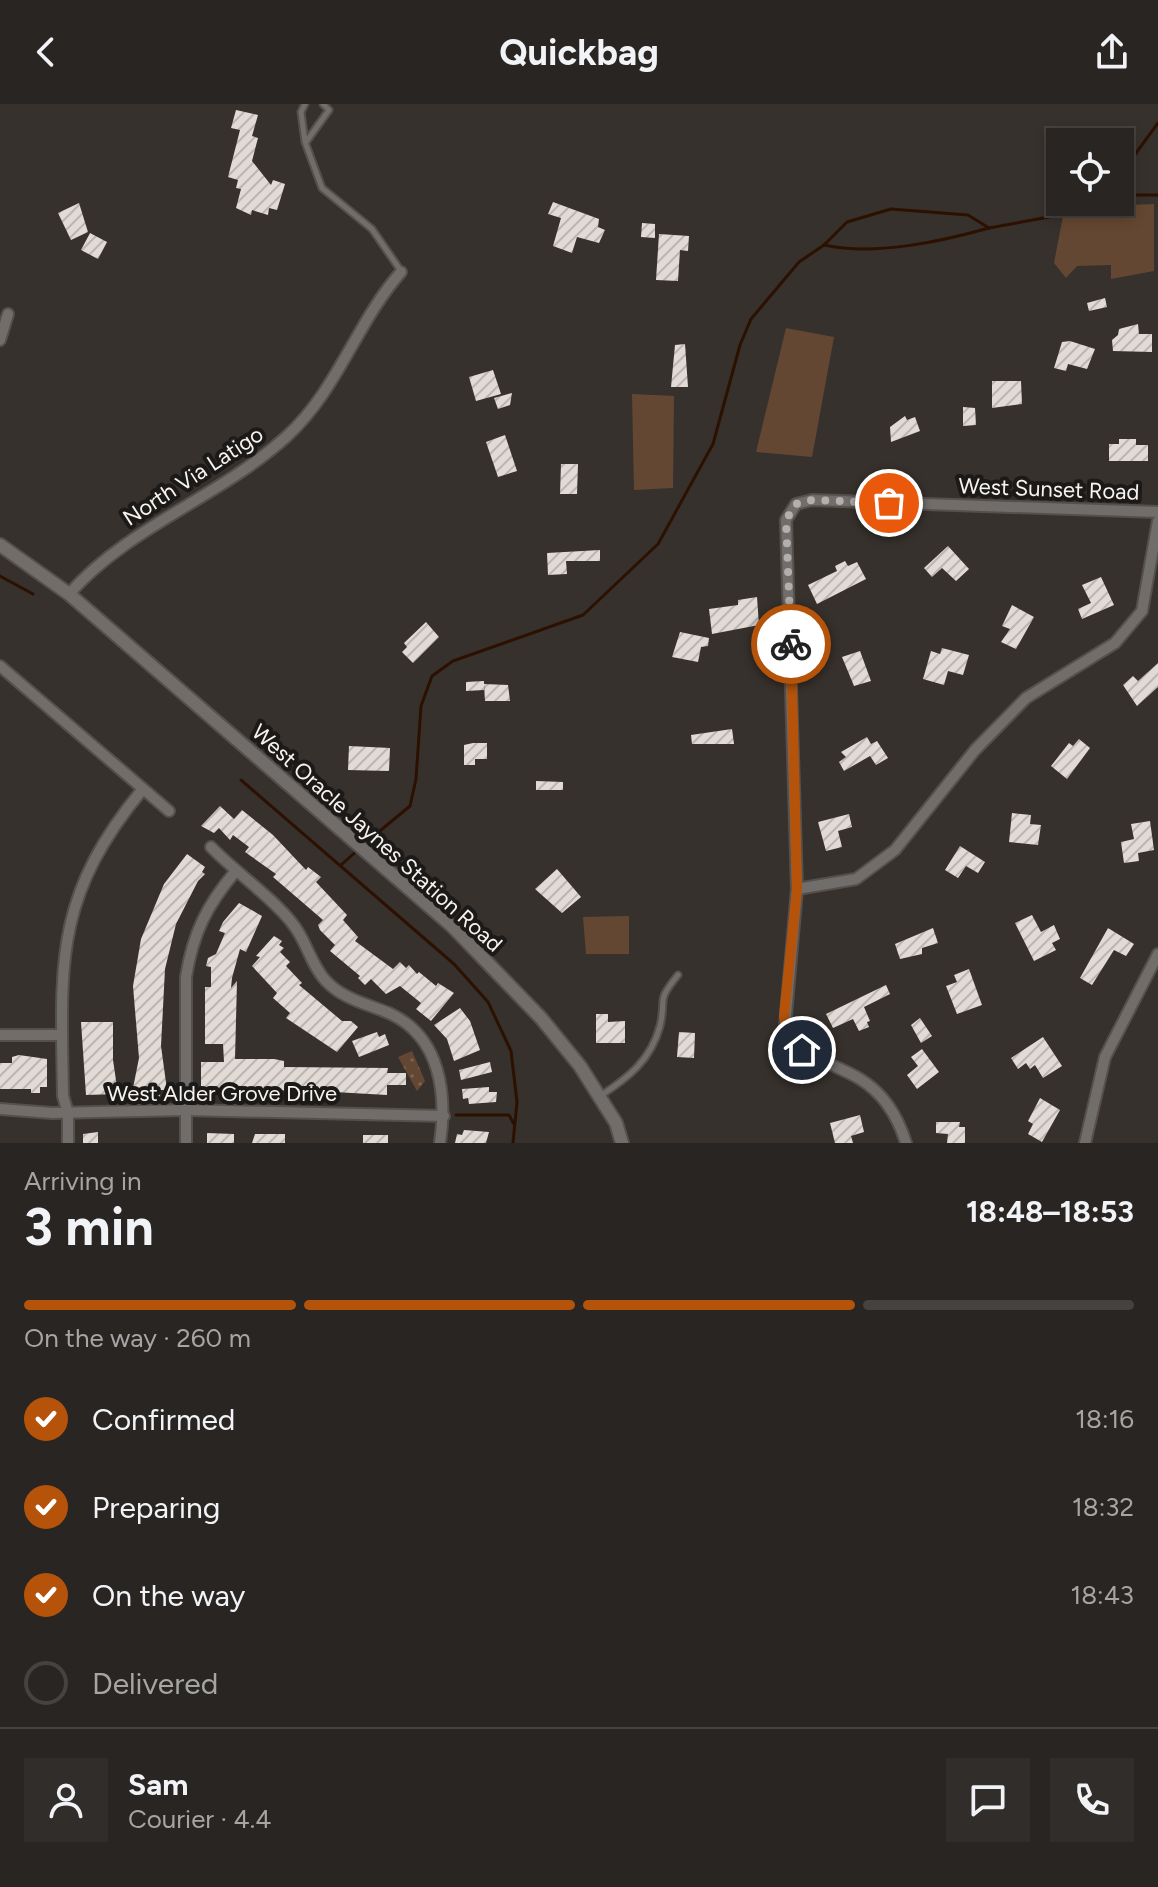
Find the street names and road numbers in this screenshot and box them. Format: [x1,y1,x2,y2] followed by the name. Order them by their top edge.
[118,421,268,531] street label: North Via Latigo
[958,472,1140,506] street label: West Sunset Road
[246,718,508,958] street label: West Oracle Jaynes Station Road
[107,1080,337,1107] street label: West Alder Grove Drive

